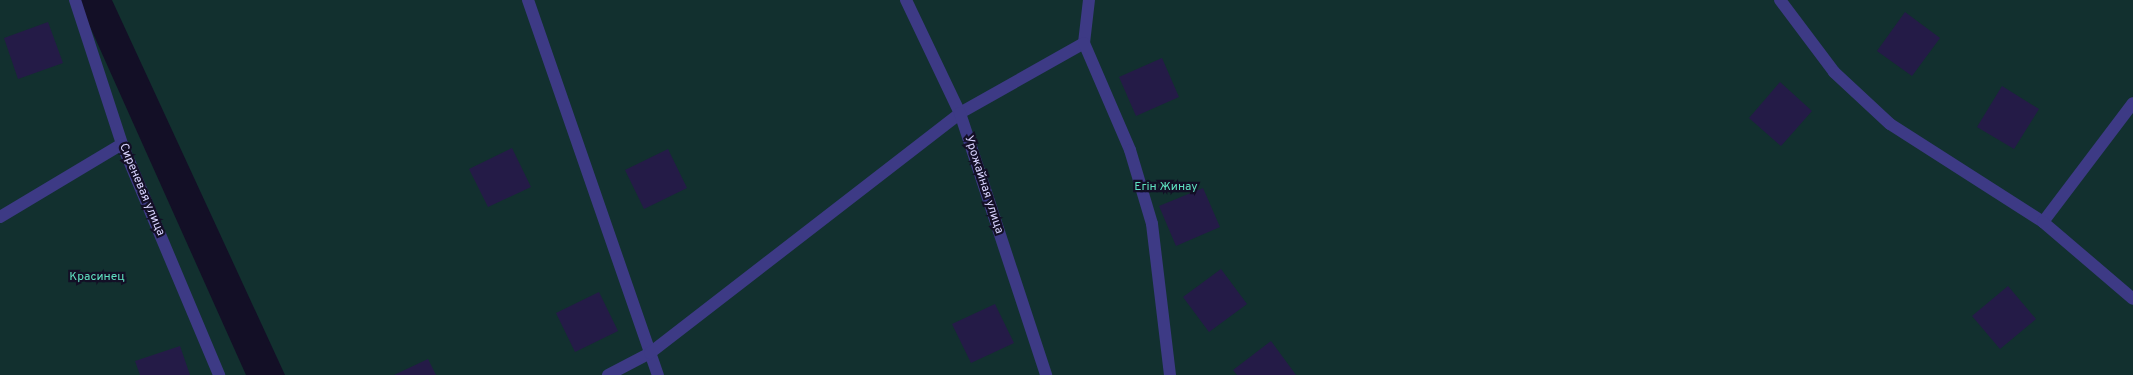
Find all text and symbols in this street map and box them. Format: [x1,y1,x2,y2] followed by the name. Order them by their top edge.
[960,134,1006,236] street label: Урожайная улица
[115,142,167,238] street label: Сиреневая улица
[1134,181,1198,195] park label: Егін Жинау
[69,271,125,285] park label: Красинец

